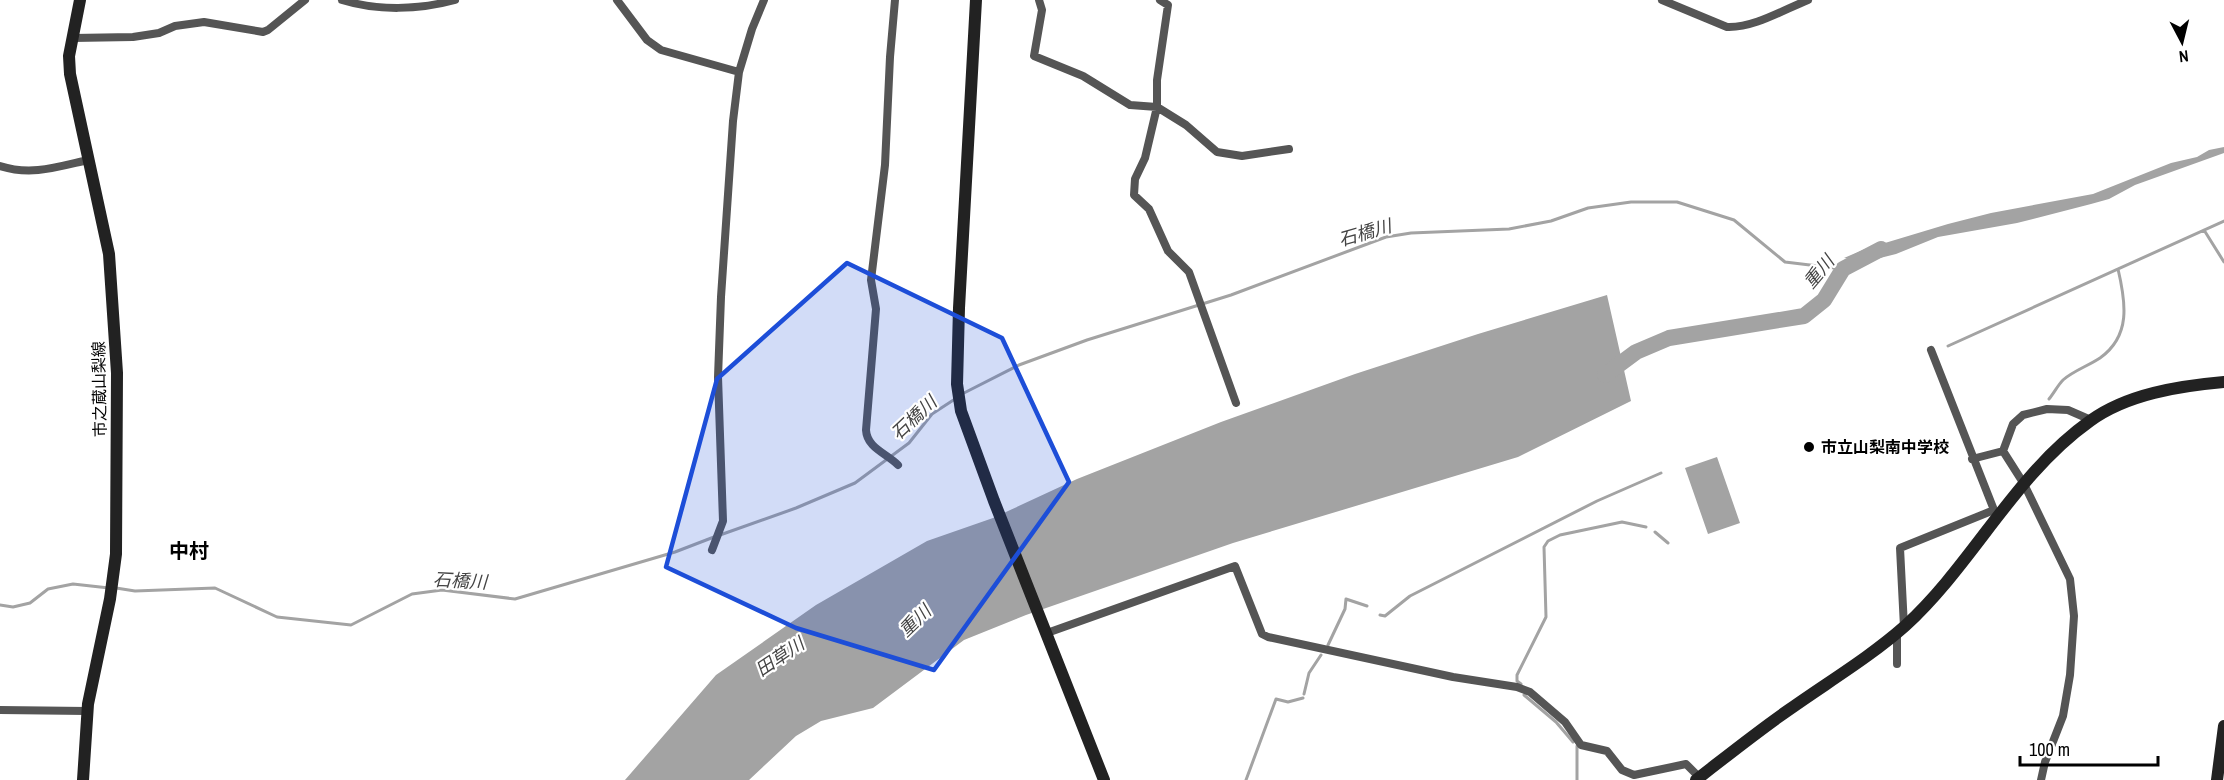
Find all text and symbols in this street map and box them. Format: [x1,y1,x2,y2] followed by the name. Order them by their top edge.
[2152,12,2212,72] north arrow
[2178,45,2190,68] text: N
[1335,213,1396,252] water label: 石橋川
[1797,248,1841,294] water label: 重川
[87,341,111,437] street label: 市之蔵山梨線
[885,389,943,445] water label: 石橋川
[1821,436,1949,458] place label: 市立山梨南中学校
[1802,440,1816,454] marker: 市立山梨南中学校
[169,537,209,564] district label: 中村
[432,567,490,595] water label: 石橋川
[893,598,938,642] water label: 重川
[750,630,811,682] water label: 田草川
[2020,729,2158,767] scale bar
[2029,737,2070,762] text: 100 m

